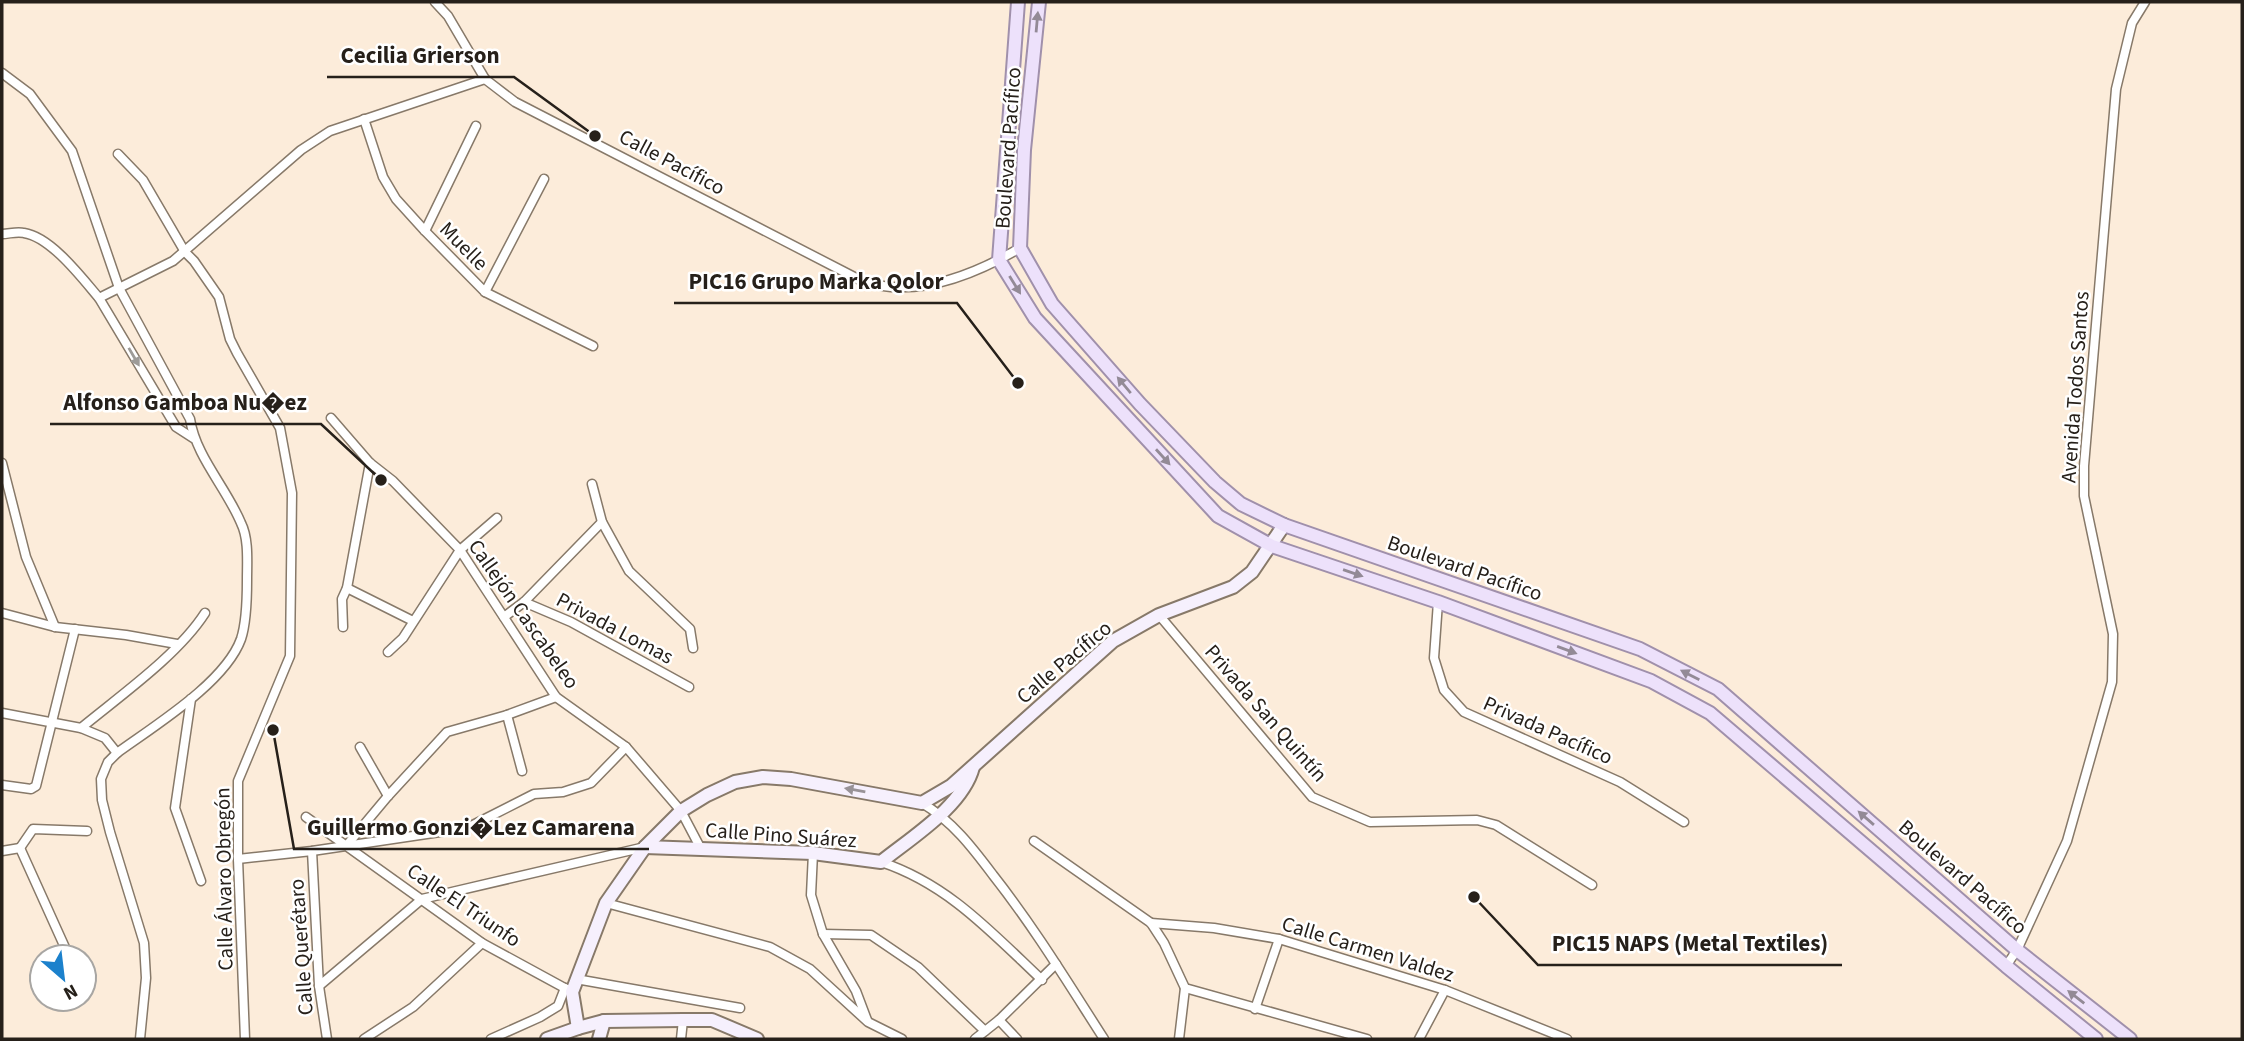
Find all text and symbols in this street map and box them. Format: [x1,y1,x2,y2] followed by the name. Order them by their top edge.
[1032,11,1043,33] one-way arrow
[327,33,514,77] callout: Cecilia Grierson
[340,39,500,72] text: Cecilia Grierson
[987,66,1029,230] street label: Boulevard Pacífico
[614,122,730,202] street label: Calle Pacífico
[433,215,495,277] street label: Muelle
[674,259,957,303] callout: PIC16 Grupo Marka Qolor
[688,265,944,298] text: PIC16 Grupo Marka Qolor
[1009,276,1022,295] one-way arrow
[2053,290,2097,484] street label: Avenida Todos Santos
[127,347,140,366] one-way arrow
[1117,376,1132,393] one-way arrow
[50,380,321,424] callout: Alfonso Gamboa Nu�ez
[62,386,307,419] text: Alfonso Gamboa Nu�ez
[1155,448,1171,466] one-way arrow
[1383,527,1547,609] street label: Boulevard Pacífico
[461,533,587,695] street label: Callejón Cascabeleo
[1343,568,1364,579] one-way arrow
[551,585,679,672] street label: Privada Lomas
[1010,613,1118,711] street label: Calle Pacífico
[1198,637,1334,789] street label: Privada San Quintín
[1557,645,1578,656] one-way arrow
[1680,669,1700,680] one-way arrow
[1478,688,1618,772] street label: Privada Pacífico
[844,785,866,796] one-way arrow
[207,787,241,971] street label: Calle Álvaro Obregón
[294,805,649,849] callout: Guillermo Gonzi�Lez Camarena
[1858,810,1875,826] one-way arrow
[307,811,635,844] text: Guillermo Gonzi�Lez Camarena
[1892,813,2034,941] street label: Boulevard Pacífico
[704,815,858,855] street label: Calle Pino Suárez
[401,856,527,954] street label: Calle El Triunfo
[281,878,321,1016] street label: Calle Querétaro
[1278,909,1458,989] street label: Calle Carmen Valdez
[1538,921,1842,965] callout: PIC15 NAPS (Metal Textiles)
[1552,927,1828,960] text: PIC15 NAPS (Metal Textiles)
[28,943,98,1013] north arrow
[58,977,82,1007] text: N
[2068,989,2086,1004] one-way arrow

